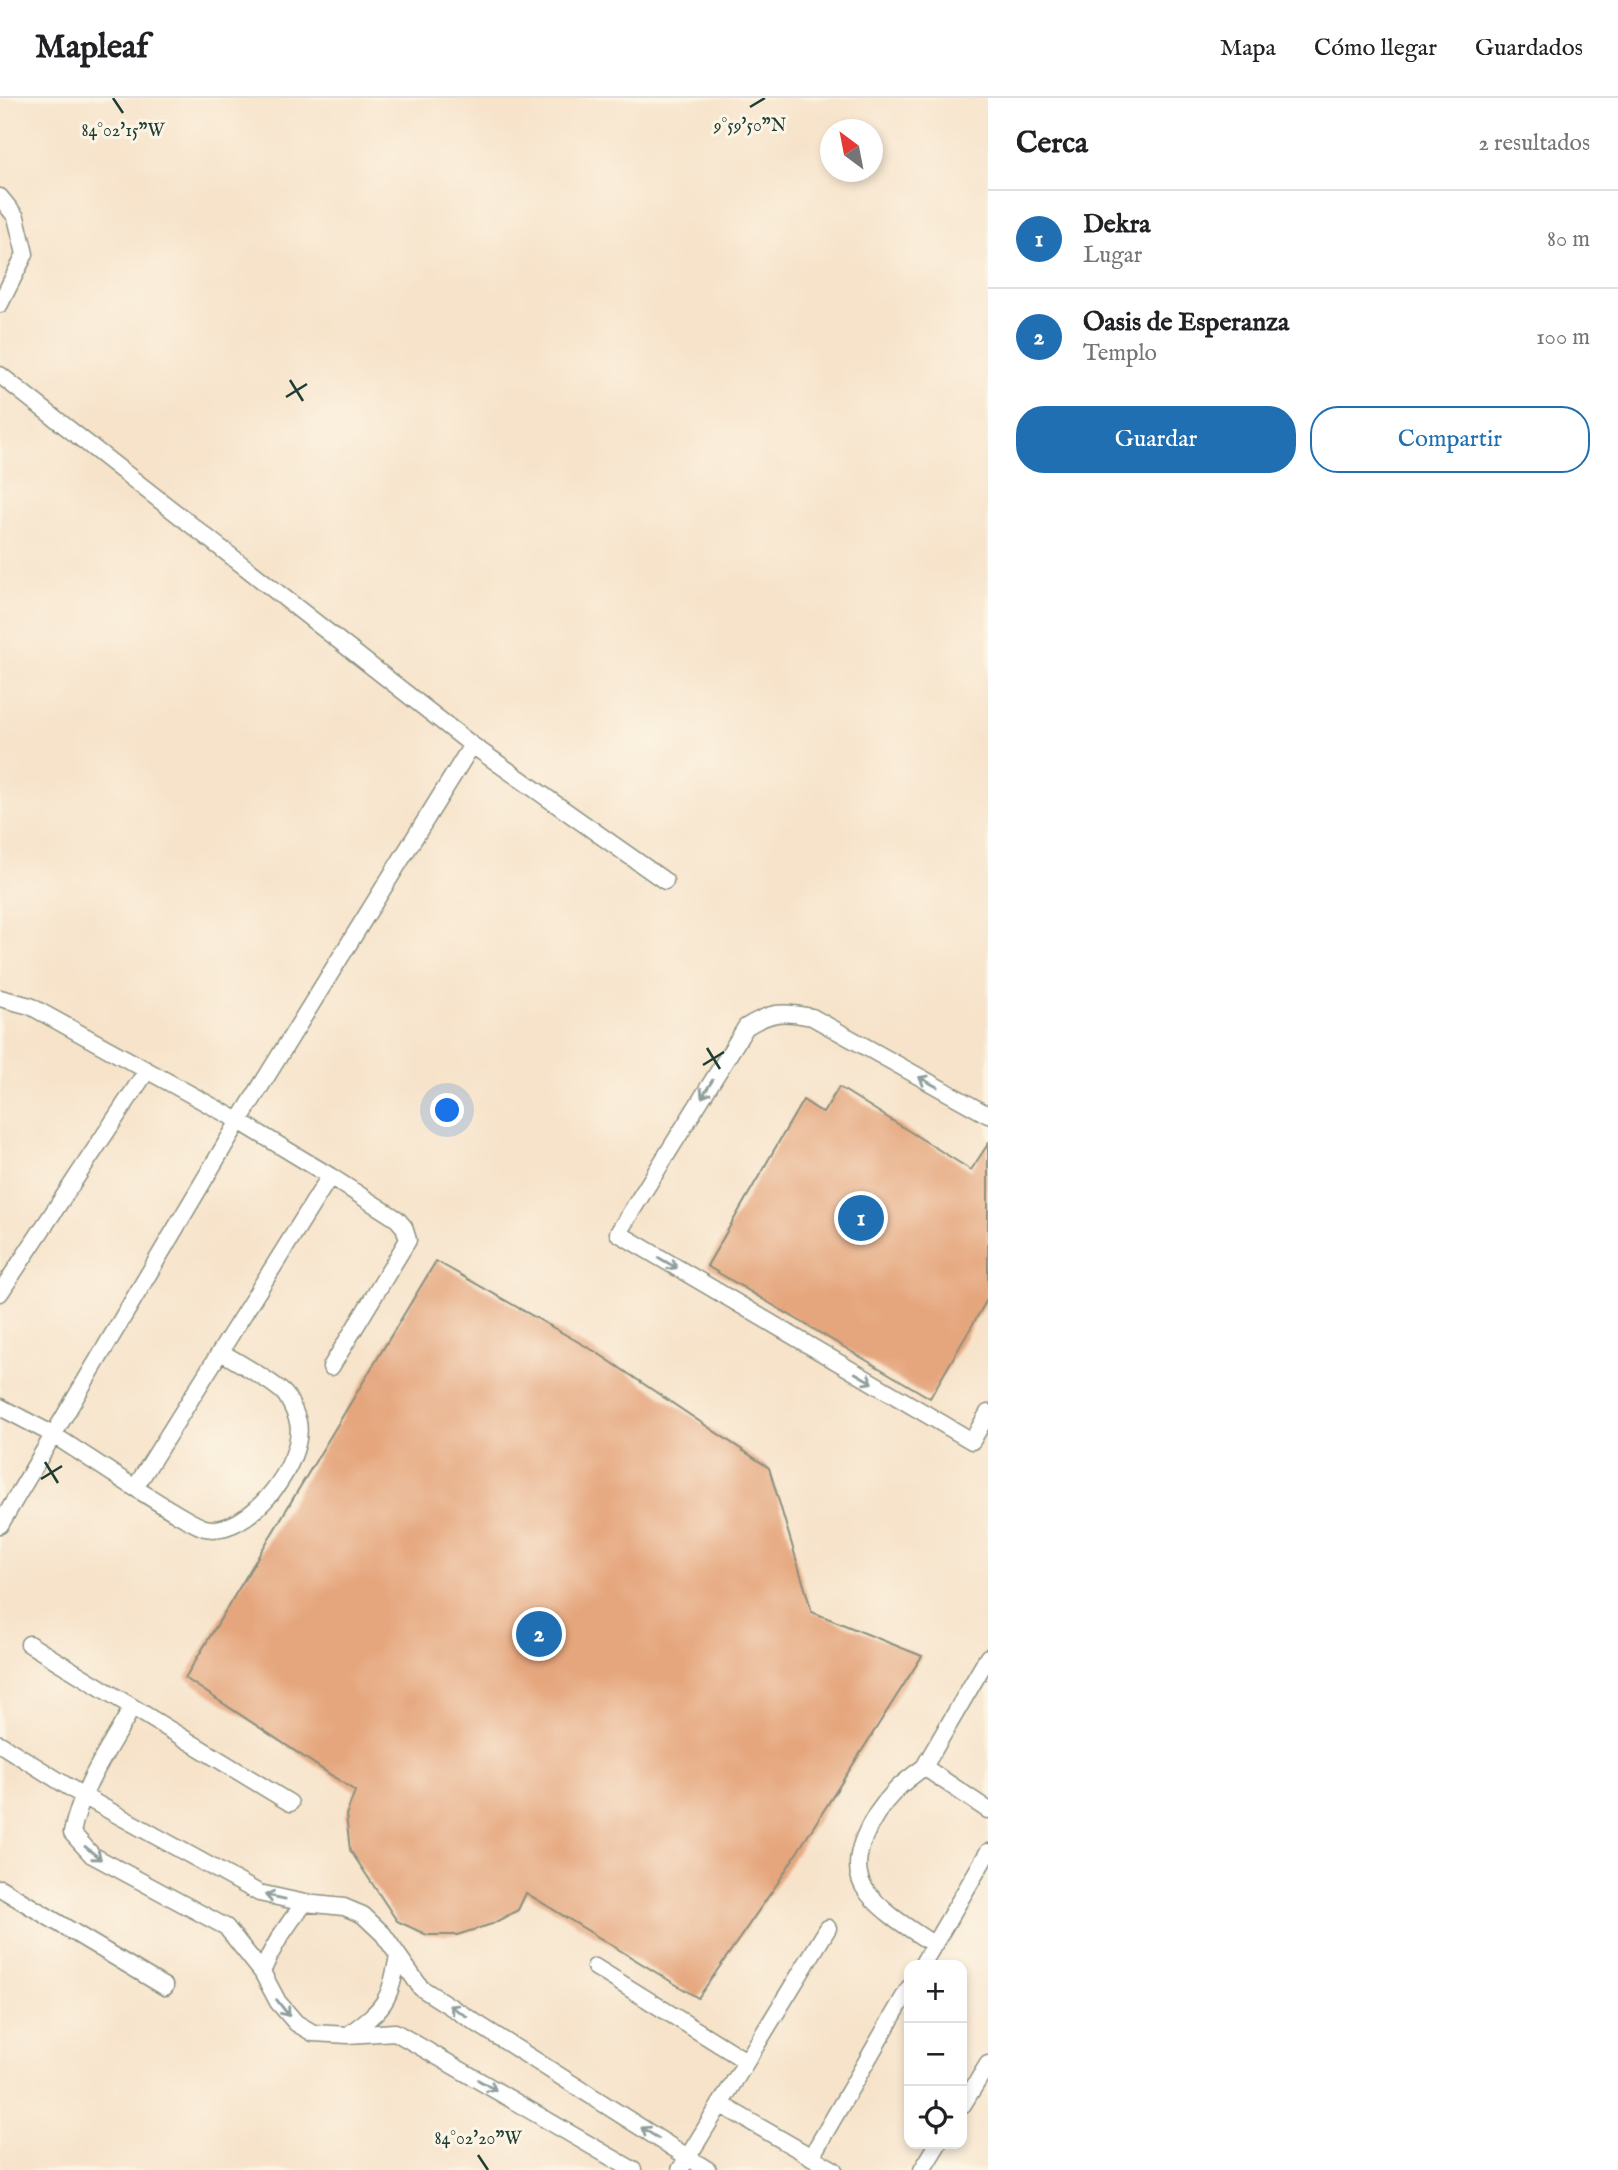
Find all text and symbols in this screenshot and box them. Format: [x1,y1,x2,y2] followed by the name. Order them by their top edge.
[35,27,148,69] text: Mapleaf
[1220,33,1276,64] text: Mapa
[1314,33,1437,64] text: Cómo llegar
[1475,33,1583,64] text: Guardados
[713,115,787,138] text: 9°59'50"N
[820,119,883,182] north arrow
[81,120,165,143] text: 84°02'15"W
[1016,125,1088,163] text: Cerca
[1478,129,1590,158] text: 2 resultados
[1083,208,1151,241] text: Dekra
[1035,225,1043,254] text: 1
[1547,225,1590,254] text: 80 m
[1083,241,1142,270] text: Lugar
[1083,306,1289,339] text: Oasis de Esperanza
[1034,323,1044,352] text: 2
[1536,323,1590,352] text: 100 m
[1083,339,1157,368] text: Templo
[1016,406,1296,473] button: Guardar
[1310,406,1590,473] button: Compartir
[919,1075,939,1089] one-way arrow
[700,1079,714,1099] one-way arrow
[430,1093,464,1127] your location
[838,1192,884,1244] pin: 1
[658,1256,678,1270] one-way arrow
[854,1371,874,1385] one-way arrow
[516,1608,562,1660] pin: 2
[84,1845,102,1861] one-way arrow
[264,1889,287,1903] one-way arrow
[904,1960,967,2149] map controls
[904,1960,967,2023] button: +
[276,1998,291,2016] one-way arrow
[449,2004,468,2019] one-way arrow
[904,2023,967,2086] button: −
[476,2078,496,2092] one-way arrow
[904,2086,967,2149] button: locate
[641,2126,660,2141] one-way arrow
[434,2128,522,2151] text: 84°02'20"W

